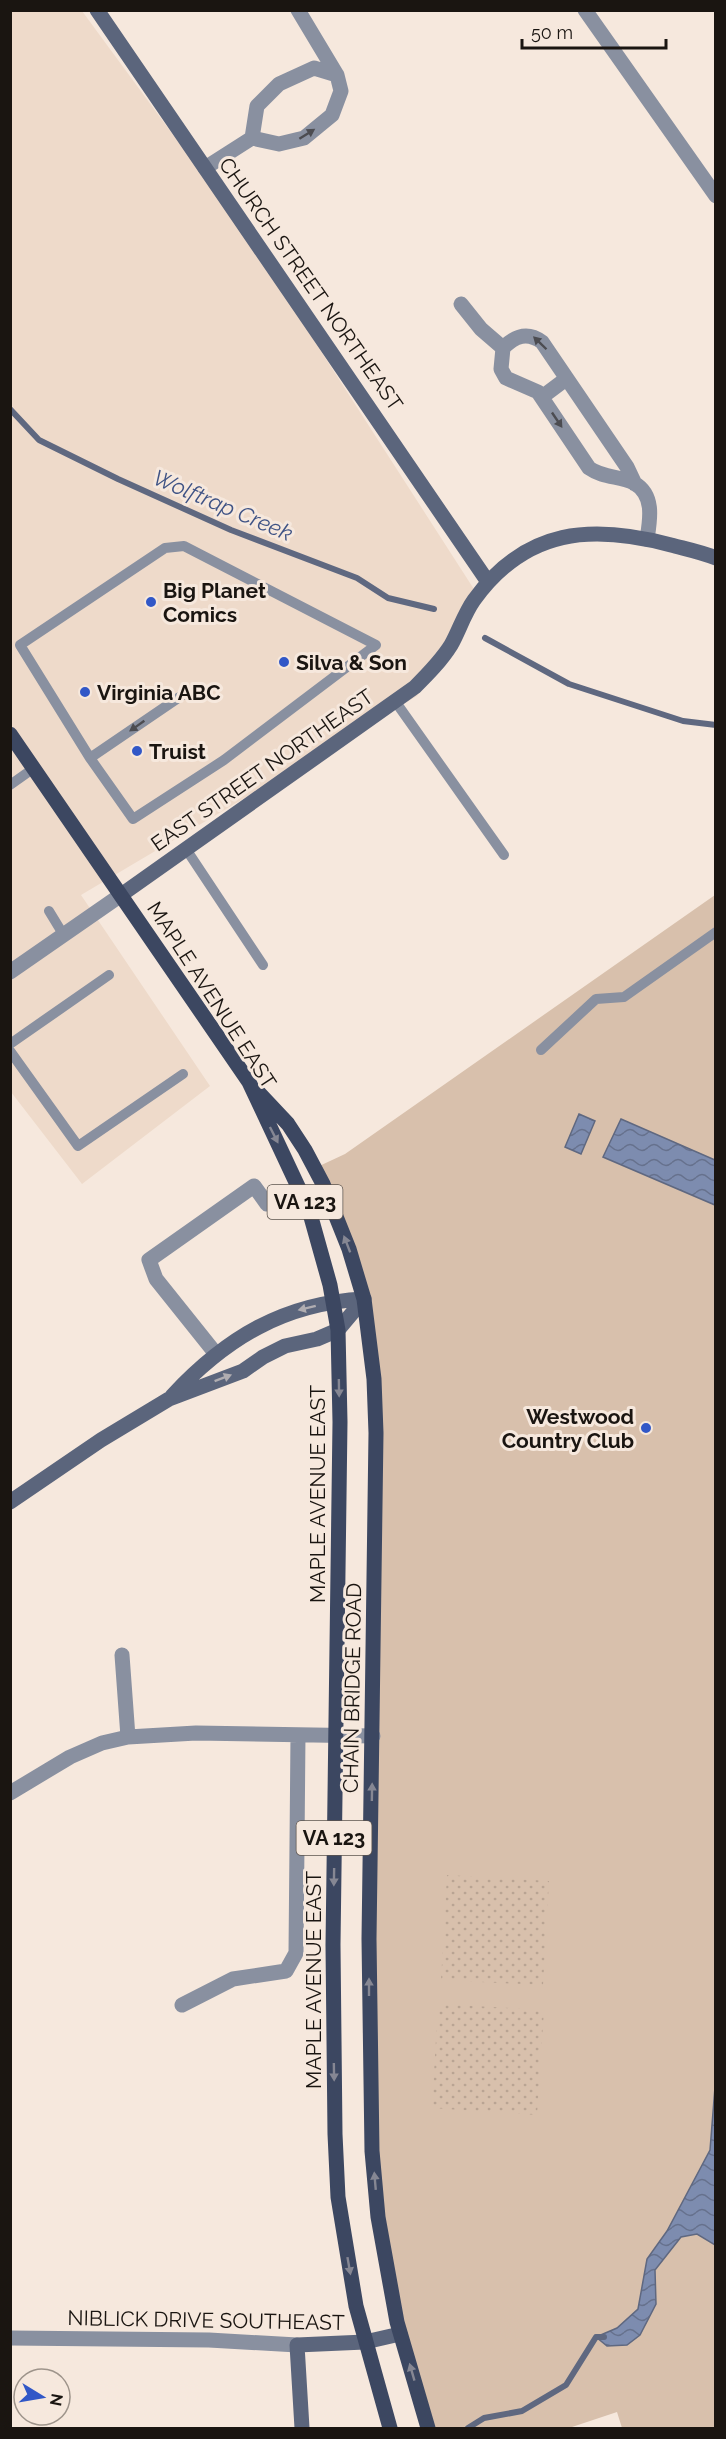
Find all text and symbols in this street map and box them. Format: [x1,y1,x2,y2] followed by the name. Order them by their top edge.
[522,12,666,50] scale bar
[531,22,573,43] text: 50 m
[299,128,316,139] one-way arrow
[214,153,408,416] street label: CHURCH STREET NORTHEAST
[533,336,547,350] one-way arrow
[551,412,562,428] one-way arrow
[149,464,297,546] water label: Wolftrap Creek
[163,578,266,627] place label: Big Planet Comics
[144,595,158,609] marker: Big Planet Comics
[296,650,407,675] place label: Silva & Son
[277,655,291,669] marker: Silva & Son
[97,680,221,705] place label: Virginia ABC
[146,684,378,856] street label: EAST STREET NORTHEAST
[78,685,92,699] marker: Virginia ABC
[129,720,145,732] one-way arrow
[149,739,206,764] place label: Truist
[130,744,144,758] marker: Truist
[142,897,282,1093] street label: MAPLE AVENUE EAST
[269,1127,278,1144] one-way arrow
[268,1185,342,1219] road number: VA 123
[341,1234,351,1252] one-way arrow
[297,1303,316,1313] one-way arrow
[215,1373,233,1383] one-way arrow
[335,1379,344,1398] one-way arrow
[305,1385,330,1603] street label: MAPLE AVENUE EAST
[502,1404,634,1453] place label: Westwood Country Club
[639,1421,653,1435] marker: Westwood Country Club
[338,1583,366,1793] street label: CHAIN BRIDGE ROAD
[367,1782,376,1801] one-way arrow
[296,1821,372,1855] road number: VA 123
[329,1868,339,1887] one-way arrow
[301,1871,326,2089] street label: MAPLE AVENUE EAST
[364,1977,374,1996] one-way arrow
[329,2063,339,2082] one-way arrow
[370,2172,379,2191] one-way arrow
[345,2257,354,2276] one-way arrow
[67,2305,345,2335] street label: NIBLICK DRIVE SOUTHEAST
[406,2363,416,2382] one-way arrow
[12,2367,72,2427] north arrow
[46,2392,67,2408] text: N

